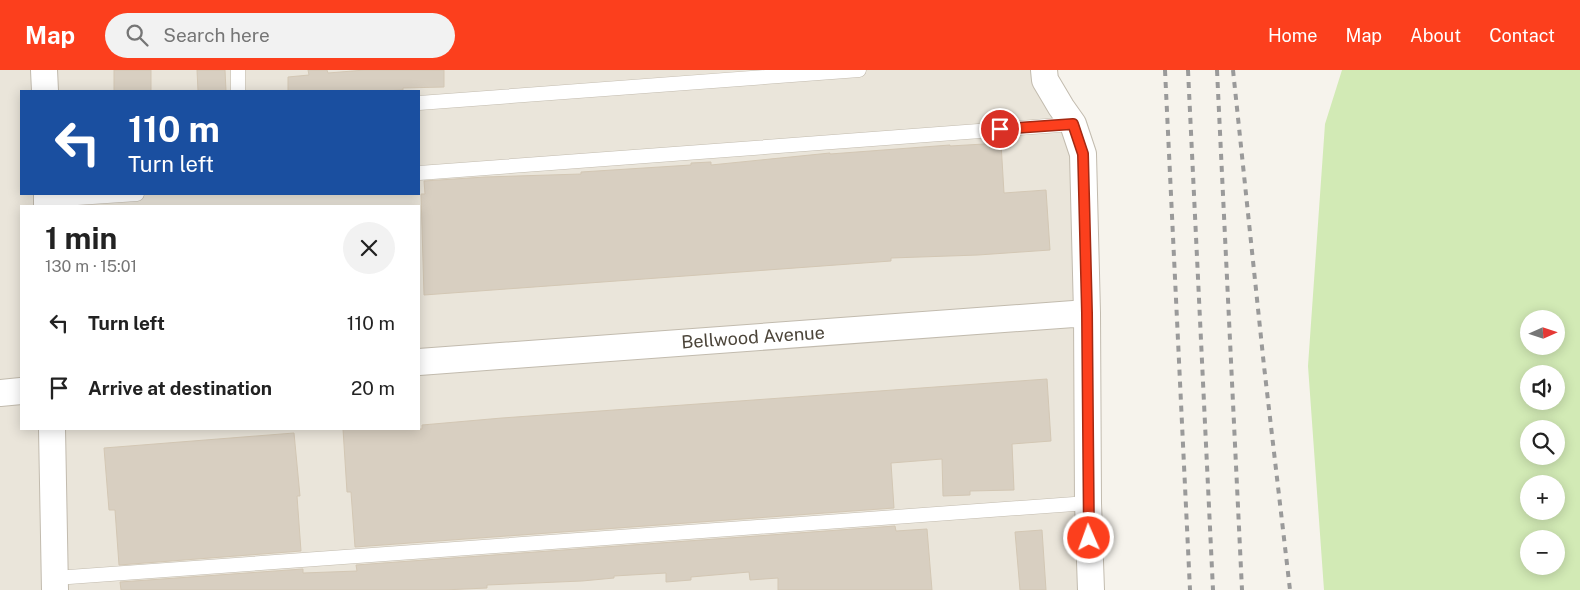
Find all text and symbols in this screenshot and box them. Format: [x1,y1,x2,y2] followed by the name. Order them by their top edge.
[105,13,455,58] search box
[25,21,75,49] text: Map
[123,21,151,49] icon: search
[163,24,270,46] text: Search here
[1268,25,1318,46] text: Home
[1346,25,1382,46] text: Map
[1410,25,1461,46] text: About
[1489,25,1555,46] text: Contact
[979,108,1021,150] pin
[128,109,220,150] text: 110 m
[45,110,110,175] icon: left
[986,115,1014,143] icon: arrive
[128,151,214,177] text: Turn left
[45,220,117,256] text: 1 min
[343,222,395,274] button: close
[45,257,137,276] text: 130 m · 15:01
[45,309,73,337] icon: left
[1520,310,1565,355] north arrow
[1520,310,1565,575] map controls
[88,312,165,334] text: Turn left
[347,312,395,334] text: 110 m
[681,322,825,352] street label: Bellwood Avenue
[1520,365,1565,410] button: sound
[45,374,73,402] icon: arrive
[88,377,272,399] text: Arrive at destination
[351,377,395,399] text: 20 m
[1520,420,1565,465] button: search
[1520,475,1565,520] button: +
[1062,511,1114,563] position arrow
[1520,530,1565,575] button: −

